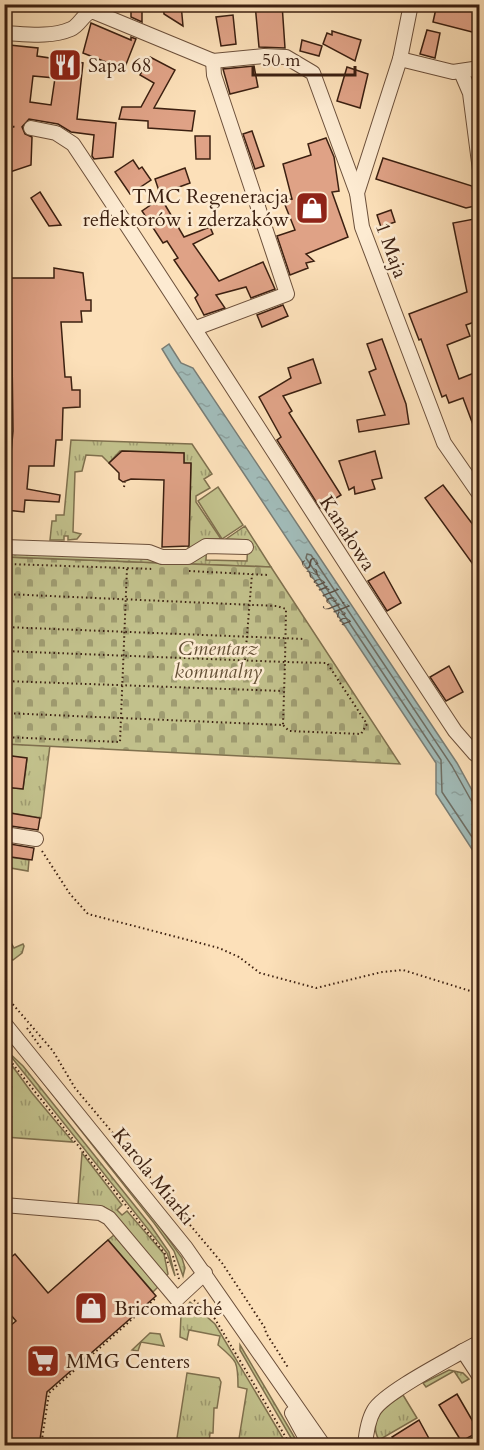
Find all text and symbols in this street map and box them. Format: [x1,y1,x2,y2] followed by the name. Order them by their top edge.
[253,39,355,77] scale bar
[47,47,83,83] restaurant icon: Sapa 68
[262,48,301,73] text: 50 m
[88,52,152,79] place label: Sapa 68
[83,183,289,233] place label: TMC Regeneracja reflektorów i zderzaków
[294,190,330,226] shop icon: TMC Regeneracja reflektorów i zderzaków
[369,219,414,282] street label: 1 Maja
[313,490,382,576] street label: Kanałowa
[294,550,361,631] water label: Szarlejka
[174,635,262,685] park label: Cmentarz komunalny
[106,1122,201,1231] street label: Karola Miarki
[73,1290,109,1326] shop icon: Bricomarché
[114,1295,222,1322] place label: Bricomarché
[25,1343,61,1379] supermarket icon: MMG Centers
[66,1348,190,1375] place label: MMG Centers

